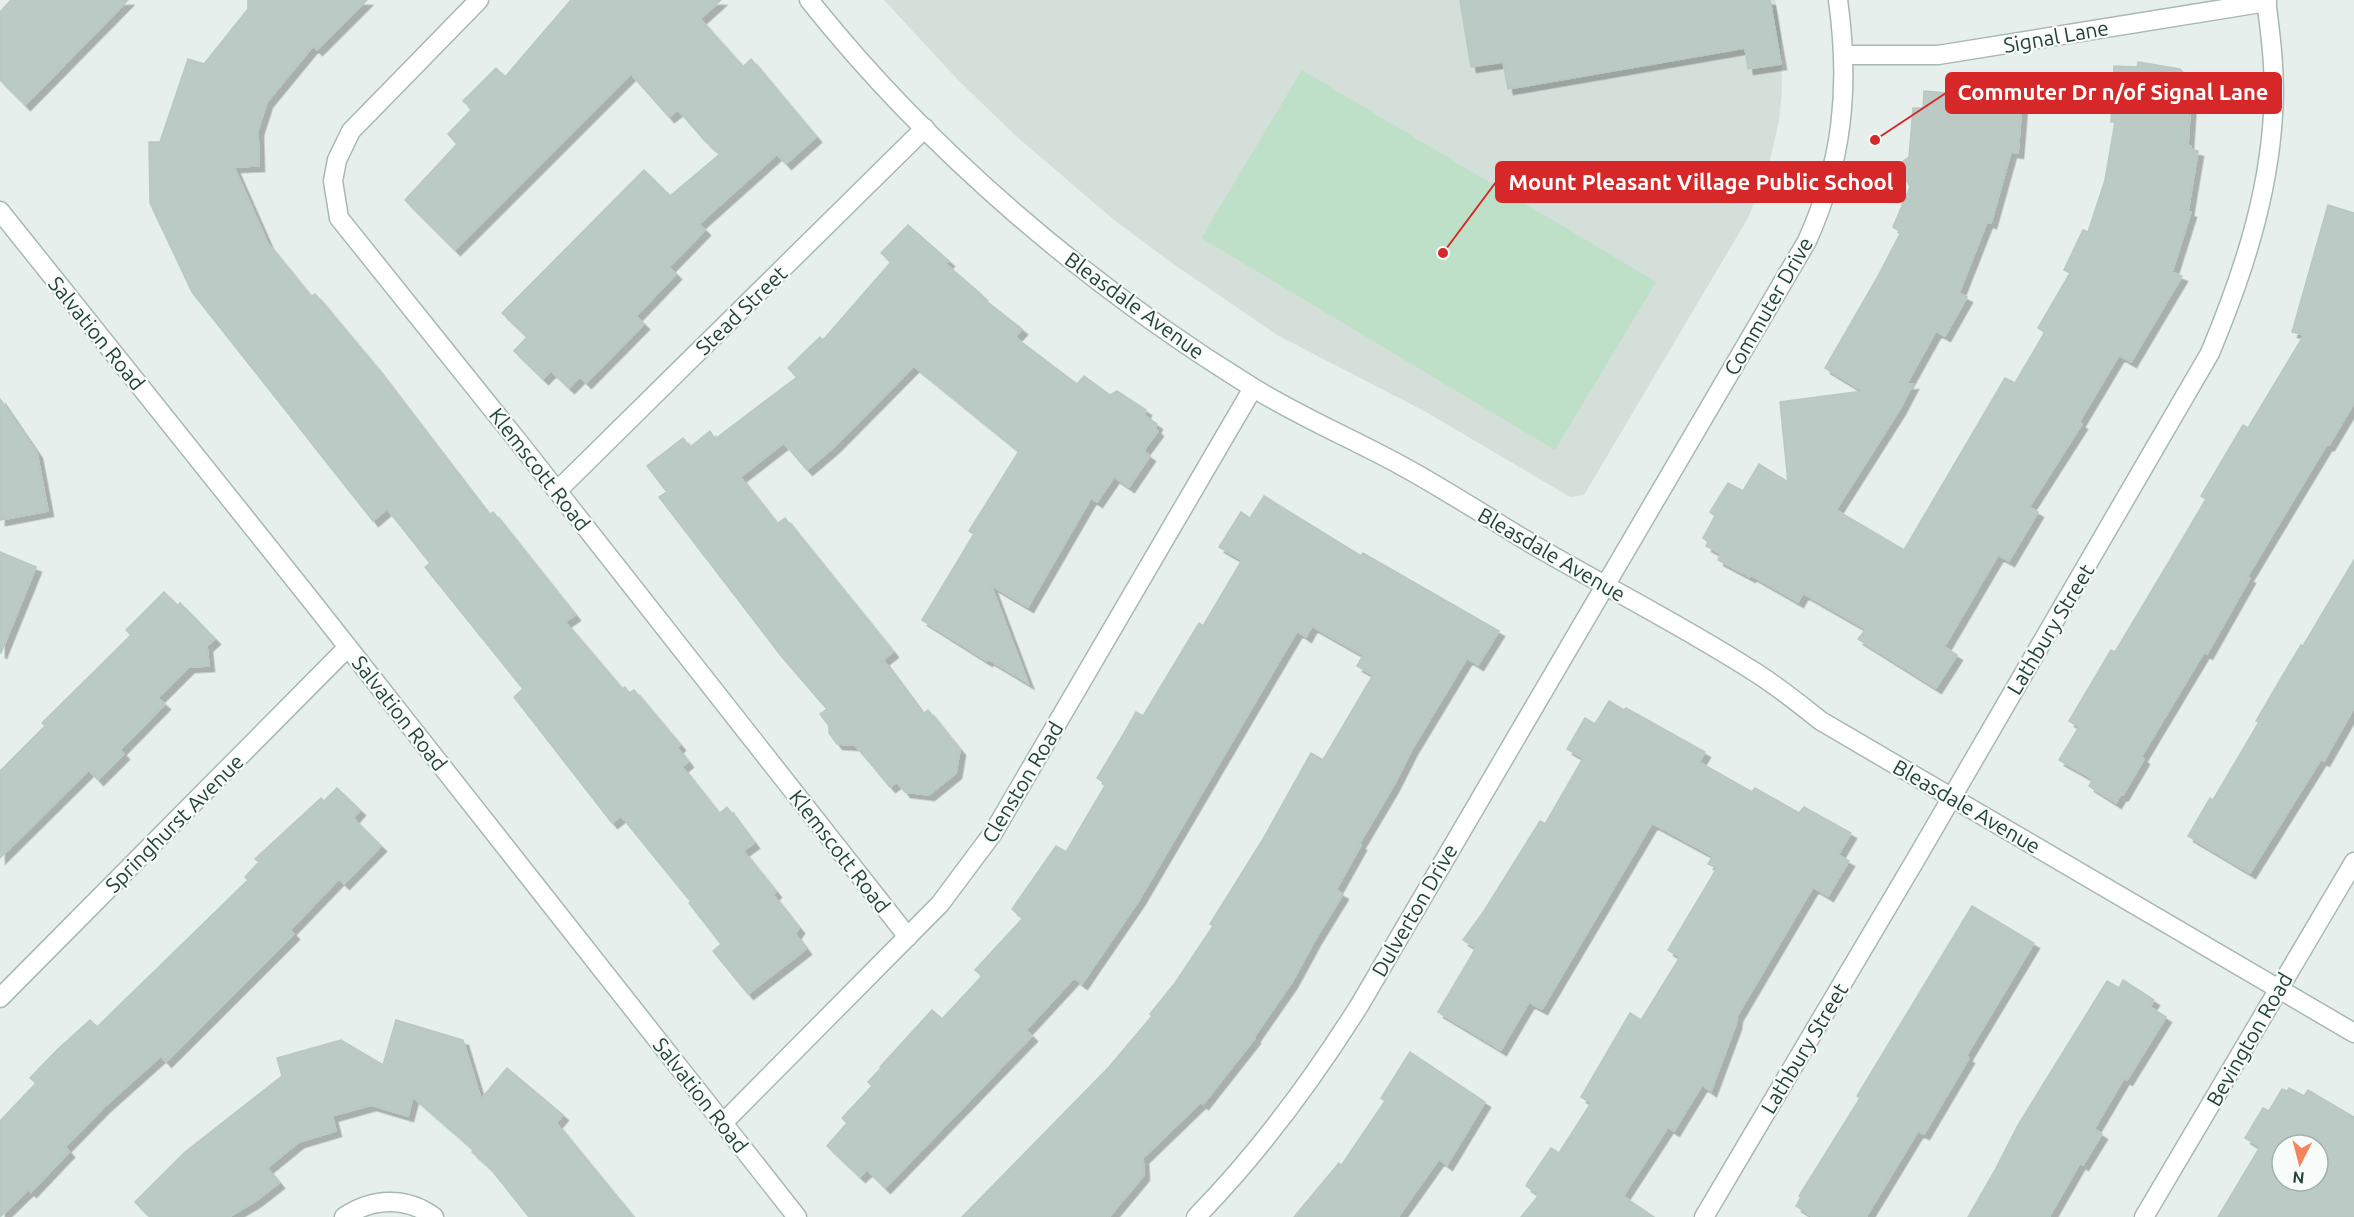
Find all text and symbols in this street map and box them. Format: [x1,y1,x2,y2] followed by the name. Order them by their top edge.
[2002,15,2110,57] street label: Signal Lane
[1946,73,2281,113] callout: Commuter Dr n/of Signal Lane
[1958,79,2268,104] text: Commuter Dr n/of Signal Lane
[1496,162,1905,202] callout: Mount Pleasant Village Public School
[1508,169,1894,194] text: Mount Pleasant Village Public School
[1719,233,1817,379] street label: Commuter Drive
[1061,246,1209,364] street label: Bleasdale Avenue
[690,261,792,359] street label: Stead Street
[44,271,150,395] street label: Salvation Road
[485,403,595,535] street label: Klemscott Road
[1474,502,1630,606] street label: Bleasdale Avenue
[2002,559,2098,699] street label: Lathbury Street
[348,651,452,775] street label: Salvation Road
[976,717,1068,847] street label: Clenston Road
[100,749,248,897] street label: Springhurst Avenue
[1889,754,2045,858] street label: Bleasdale Avenue
[785,785,895,917] street label: Klemscott Road
[1366,839,1462,981] street label: Dulverton Drive
[2201,968,2297,1110] street label: Bevington Road
[1756,978,1852,1118] street label: Lathbury Street
[649,1033,753,1157] street label: Salvation Road
[2270,1133,2330,1193] north arrow
[2292,1168,2305,1187] text: N

